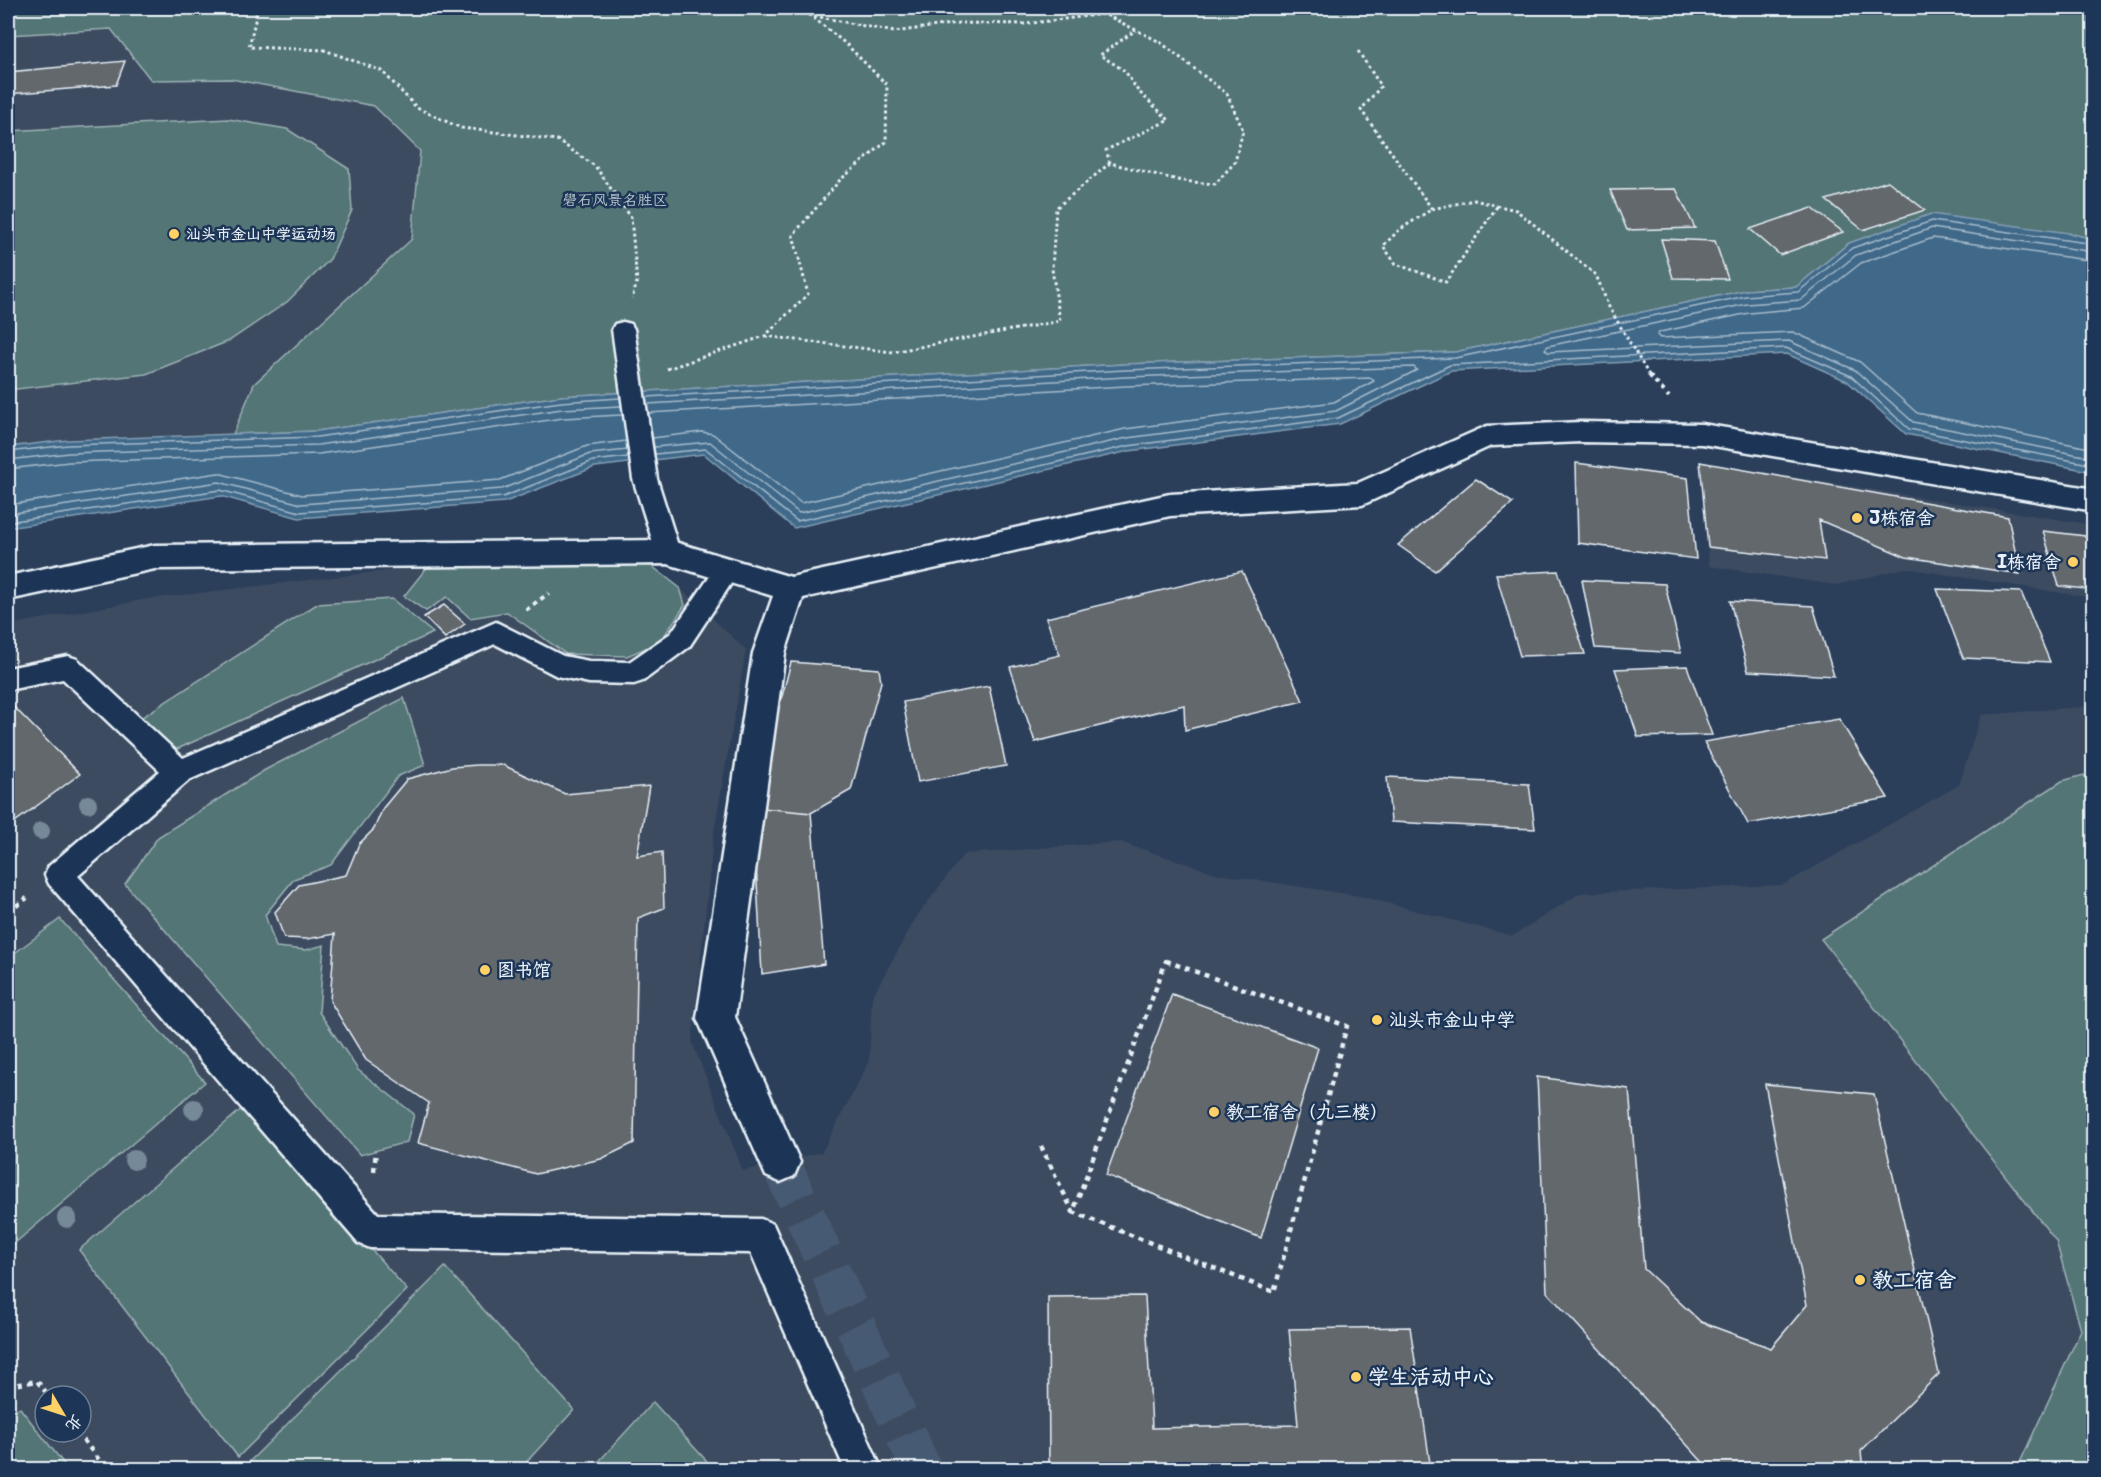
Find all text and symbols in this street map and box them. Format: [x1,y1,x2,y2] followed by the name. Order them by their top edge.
[562,190,668,210] park label: 礐石风景名胜区
[186,224,336,244] place label: 汕头市金山中学运动场
[167,227,181,241] marker: 汕头市金山中学运动场
[1869,506,1934,530] place label: J栋宿舍
[1850,511,1864,525] marker: J栋宿舍
[1997,550,2061,574] place label: I栋宿舍
[2066,555,2080,569] marker: I栋宿舍
[497,958,551,982] place label: 图书馆
[478,963,492,977] marker: 图书馆
[1389,1008,1515,1032] place label: 汕头市金山中学
[1370,1013,1384,1027] marker: 汕头市金山中学
[1226,1100,1388,1124] place label: 教工宿舍（九三楼）
[1207,1105,1221,1119] marker: 教工宿舍（九三楼）
[1872,1266,1956,1294] place label: 教工宿舍
[1853,1273,1867,1287] marker: 教工宿舍
[1368,1363,1494,1391] place label: 学生活动中心
[1349,1370,1363,1384] marker: 学生活动中心
[33,1384,93,1444] north arrow
[61,1410,87,1436] text: 北

